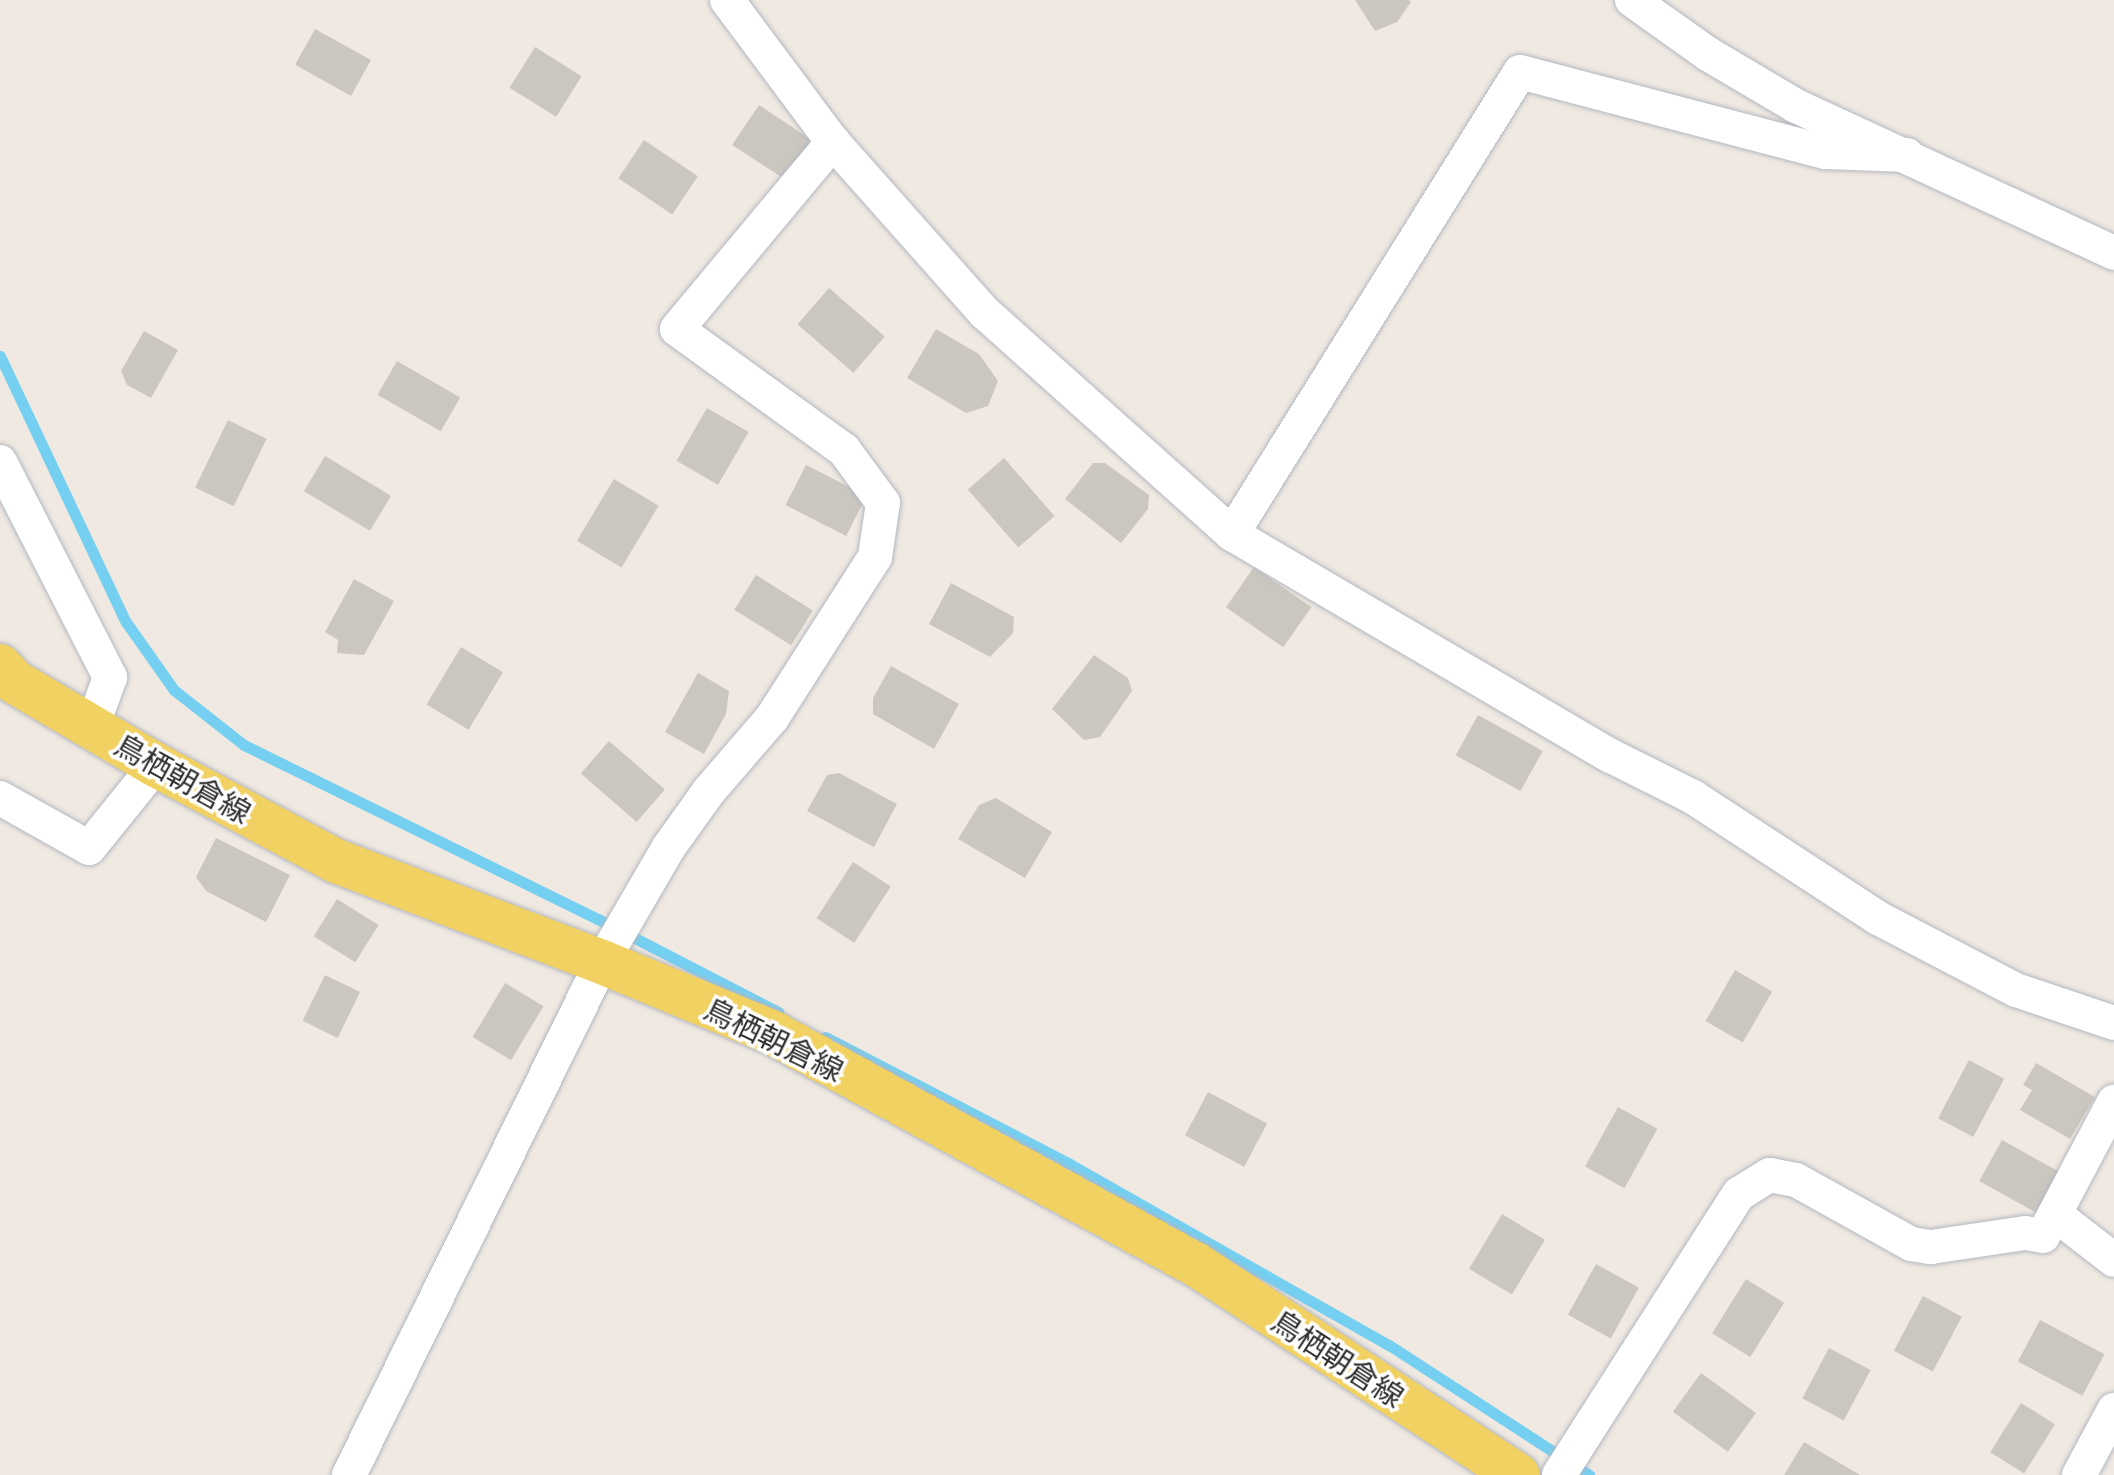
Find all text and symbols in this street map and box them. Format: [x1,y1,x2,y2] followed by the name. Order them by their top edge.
[109,726,257,830] street label: 鳥栖朝倉線
[699,990,849,1088] street label: 鳥栖朝倉線
[1265,1302,1411,1414] street label: 鳥栖朝倉線

